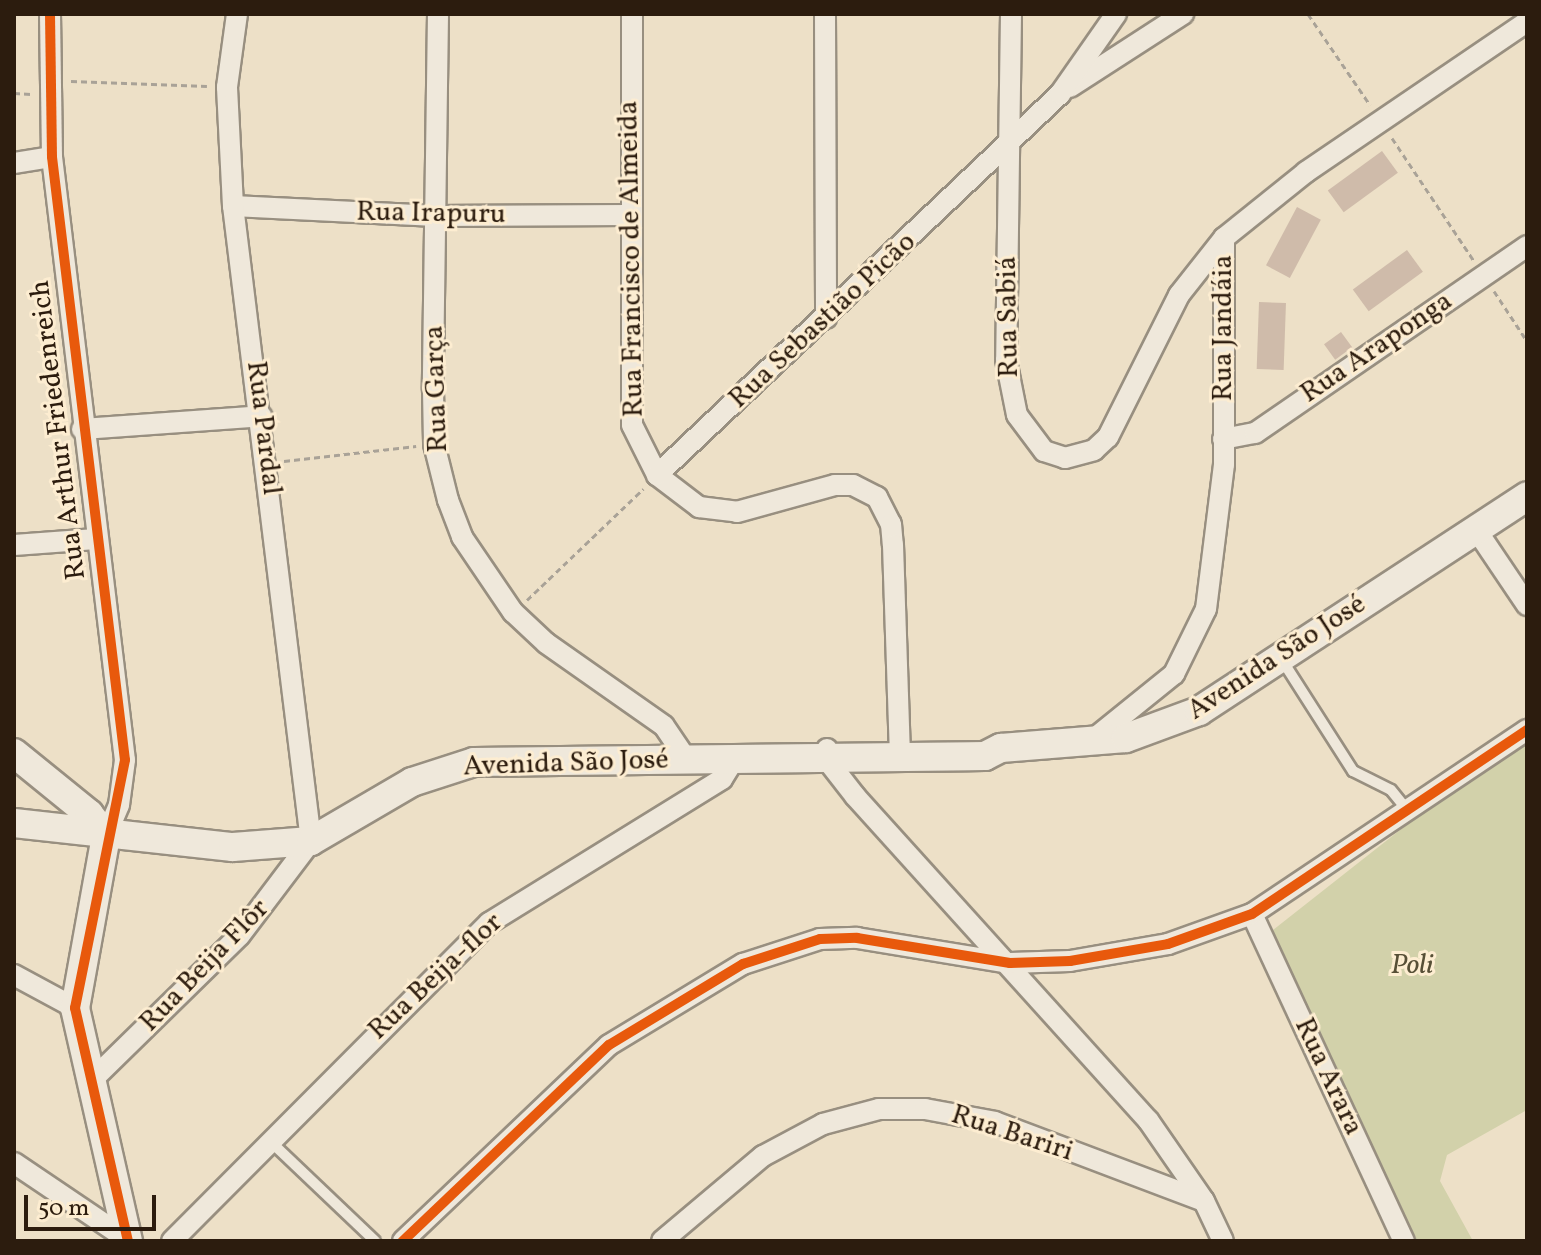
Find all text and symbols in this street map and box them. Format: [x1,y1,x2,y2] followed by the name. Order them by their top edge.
[612,100,652,418] street label: Rua Francisco de Almeida
[356,196,506,232] street label: Rua Irapuru
[723,226,923,416] street label: Rua Sebastião Picão
[1207,255,1241,401] street label: Rua Jandáia
[991,256,1027,378] street label: Rua Sabiá
[24,278,94,582] street label: Rua Arthur Friedenreich
[1295,285,1459,411] street label: Rua Araponga
[418,325,456,453] street label: Rua Garça
[238,359,288,497] street label: Rua Pardal
[1182,588,1372,728] street label: Avenida São José
[463,744,669,784] street label: Avenida São José
[133,893,277,1039] street label: Rua Beija Flôr
[362,906,510,1048] street label: Rua Beija-flor
[1391,949,1433,983] park label: Poli
[1286,1013,1370,1141] street label: Rua Arara
[947,1099,1077,1169] street label: Rua Bariri
[28,1179,160,1229] scale bar
[38,1192,90,1226] text: 50 m

